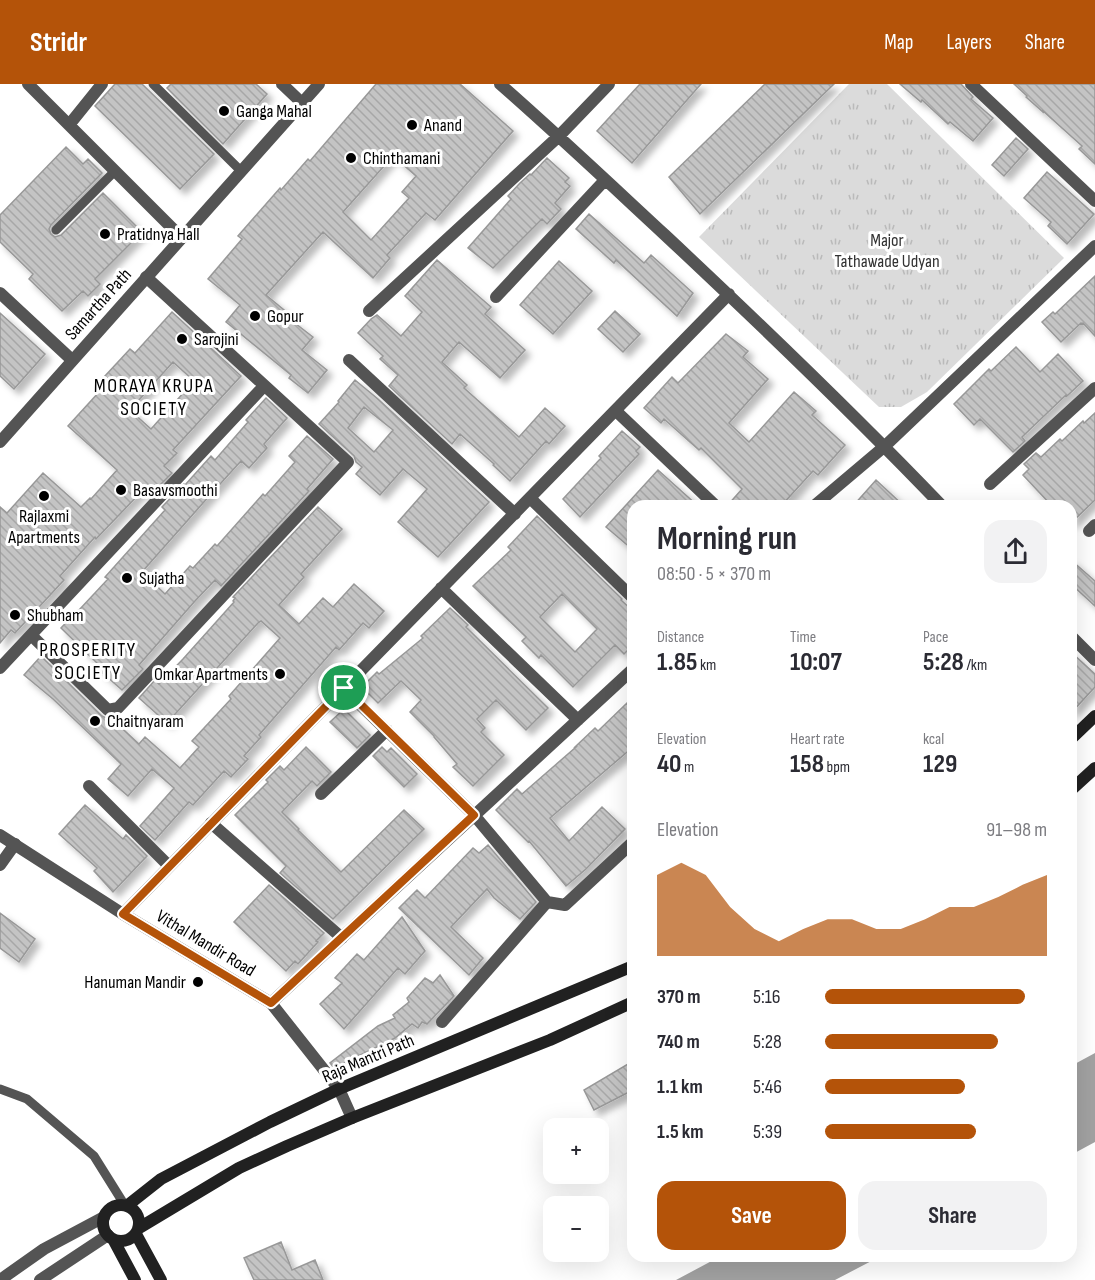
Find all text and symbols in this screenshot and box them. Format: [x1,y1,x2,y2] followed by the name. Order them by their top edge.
[30,26,87,59] text: Stridr
[884,30,913,55] text: Map
[946,30,992,55] text: Layers
[1025,30,1065,55] text: Share
[236,101,312,122] place label: Ganga Mahal
[217,104,231,118] marker: Ganga Mahal
[423,115,462,136] place label: Anand
[405,118,419,132] marker: Anand
[363,148,440,169] place label: Chinthamani
[344,151,358,165] marker: Chinthamani
[117,224,200,245] place label: Pratidnya Hall
[98,227,112,241] marker: Pratidnya Hall
[834,230,940,272] park label: Major Tathawade Udyan
[61,264,136,344] street label: Samartha Path
[267,306,304,327] place label: Gopur
[248,309,262,323] marker: Gopur
[194,329,239,350] place label: Sarojini
[175,332,189,346] marker: Sarojini
[94,374,214,421] district label: MORAYA KRUPA SOCIETY
[133,480,218,501] place label: Basavsmoothi
[114,483,128,497] marker: Basavsmoothi
[37,489,51,503] marker: Rajlaxmi Apartments
[7,506,80,548] place label: Rajlaxmi Apartments
[657,519,797,559] text: Morning run
[984,520,1047,583] button: share
[657,562,771,586] text: 08:50 · 5 × 370 m
[139,568,185,589] place label: Sujatha
[120,571,134,585] marker: Sujatha
[27,605,84,626] place label: Shubham
[8,608,22,622] marker: Shubham
[657,628,704,647] text: Distance
[790,628,816,647] text: Time
[923,628,948,647] text: Pace
[39,638,137,685] district label: PROSPERITY SOCIETY
[657,647,697,678] text: 1.85
[790,647,842,678] text: 10:07
[923,647,964,678] text: 5:28
[697,656,716,675] text: km
[964,656,987,675] text: /km
[318,662,369,713] pin
[154,664,268,685] place label: Omkar Apartments
[273,667,287,681] marker: Omkar Apartments
[327,671,360,704] icon: arrive
[107,711,184,732] place label: Chaitnyaram
[88,714,102,728] marker: Chaitnyaram
[657,730,706,749] text: Elevation
[790,730,845,749] text: Heart rate
[923,730,944,749] text: kcal
[657,749,681,780] text: 40
[790,749,824,780] text: 158
[923,749,957,780] text: 129
[681,758,694,777] text: m
[824,758,850,777] text: bpm
[657,818,719,842] text: Elevation
[986,818,1047,842] text: 91–98 m
[152,906,259,981] street label: Vithal Mandir Road
[84,972,186,993] place label: Hanuman Mandir
[191,975,205,989] marker: Hanuman Mandir
[657,985,701,1009] text: 370 m
[753,985,781,1009] text: 5:16
[319,1030,417,1087] street label: Raja Mantri Path
[657,1030,700,1054] text: 740 m
[753,1030,782,1054] text: 5:28
[657,1075,703,1099] text: 1.1 km
[753,1075,782,1099] text: 5:46
[543,1118,609,1262] map controls
[543,1118,609,1184] button: +
[657,1120,703,1144] text: 1.5 km
[753,1120,782,1144] text: 5:39
[657,1181,846,1250] button: Save
[858,1181,1047,1250] button: Share
[543,1196,609,1262] button: −

